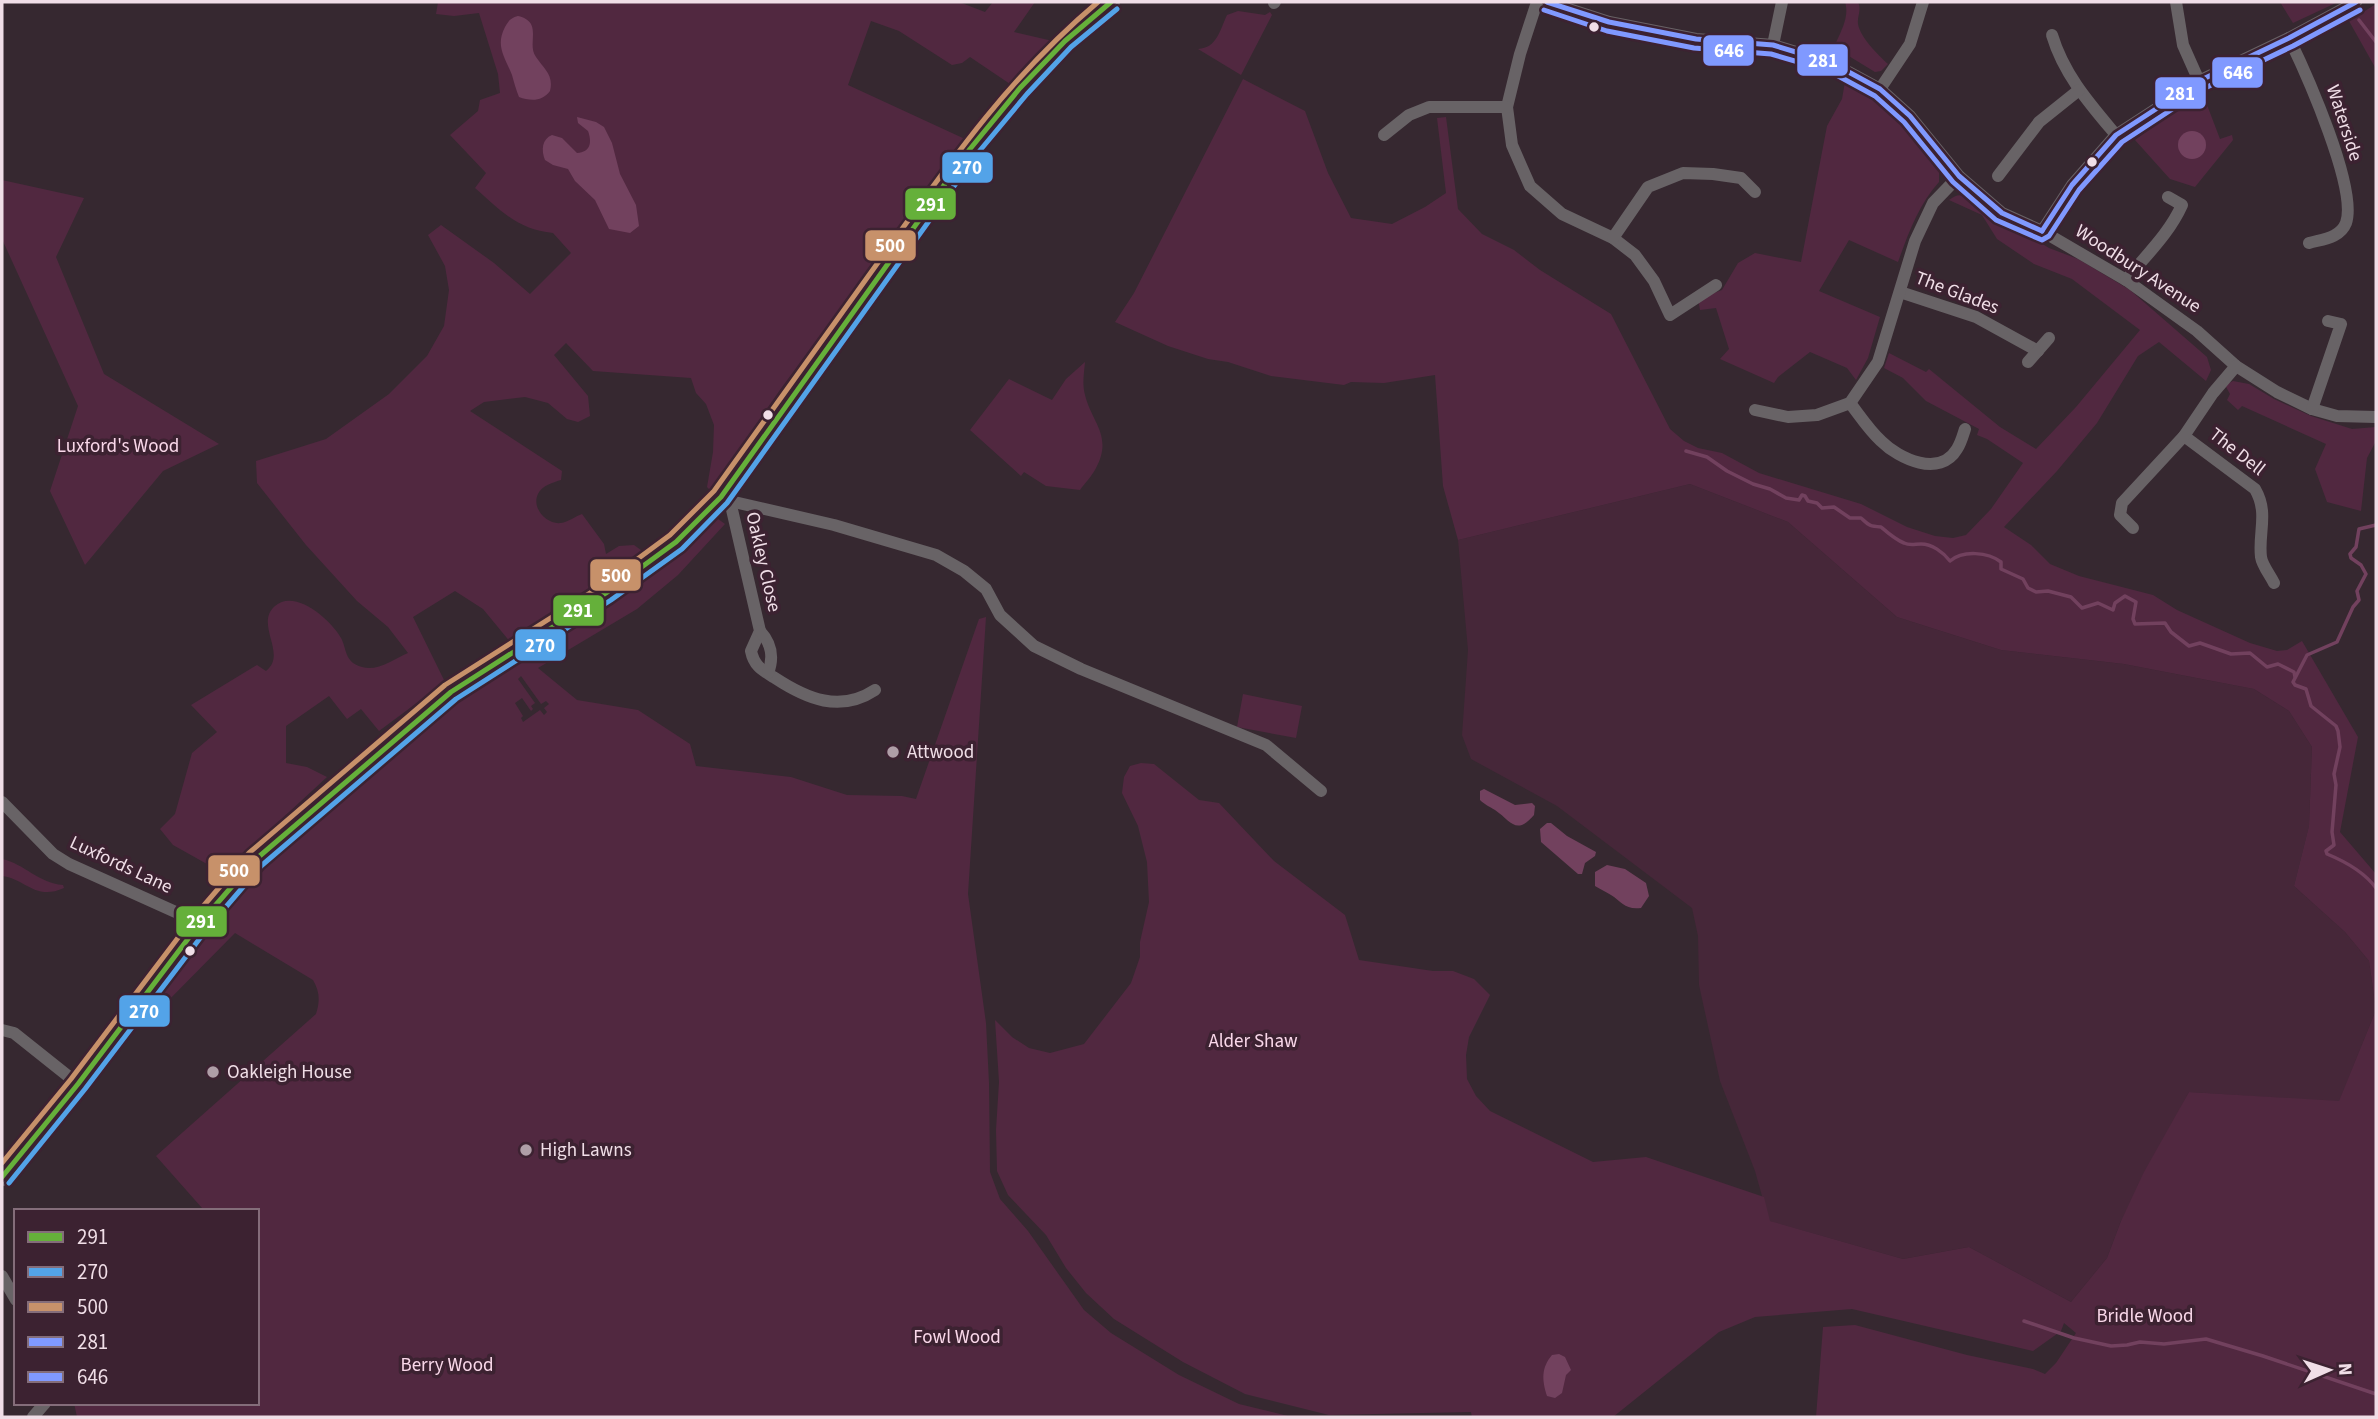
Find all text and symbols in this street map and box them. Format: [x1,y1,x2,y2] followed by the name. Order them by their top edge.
[1587,20,1601,34] unlabelled marker
[1702,34,1755,67] line badge: 646
[1714,38,1744,65] text: 646
[1796,43,1849,77] line badge: 281
[1808,48,1838,75] text: 281
[2211,56,2264,89] line badge: 646
[2223,60,2253,87] text: 646
[2154,76,2207,110] line badge: 281
[2165,81,2195,108] text: 281
[2319,81,2369,165] street label: Waterside
[941,151,994,184] line badge: 270
[952,155,982,182] text: 270
[2085,155,2099,169] unlabelled marker
[904,187,957,221] line badge: 291
[916,192,946,219] text: 291
[2070,218,2206,320] street label: Woodbury Avenue
[864,229,917,262] line badge: 500
[875,233,905,260] text: 500
[1911,265,2003,321] street label: The Glades
[761,408,775,422] unlabelled marker
[2203,421,2271,483] street label: The Dell
[57,433,179,460] park label: Luxford's Wood
[738,509,788,615] street label: Oakley Close
[589,558,642,592] line badge: 500
[601,563,631,590] text: 500
[552,594,605,627] line badge: 291
[563,598,593,625] text: 291
[514,628,567,662] line badge: 270
[525,633,555,660] text: 270
[907,739,974,766] place label: Attwood
[885,744,901,760] marker: Attwood
[65,829,177,901] street label: Luxfords Lane
[207,854,261,887] line badge: 500
[219,858,249,885] text: 500
[175,905,228,938] line badge: 291
[186,909,216,936] text: 291
[183,944,197,958] unlabelled marker
[118,994,171,1028] line badge: 270
[129,999,159,1026] text: 270
[1208,1028,1298,1055] park label: Alder Shaw
[227,1059,352,1086] place label: Oakleigh House
[205,1064,221,1080] marker: Oakleigh House
[540,1137,632,1164] place label: High Lawns
[518,1142,534,1158] marker: High Lawns
[14,1209,259,1405] legend
[77,1222,108,1252] text: 291
[77,1257,108,1287] text: 270
[77,1292,108,1322] text: 500
[2096,1303,2194,1330] park label: Bridle Wood
[913,1324,1001,1351] park label: Fowl Wood
[77,1327,108,1357] text: 281
[2294,1335,2364,1405] north arrow
[400,1352,494,1379] park label: Berry Wood
[77,1362,108,1392] text: 646
[2331,1362,2358,1376] text: N

